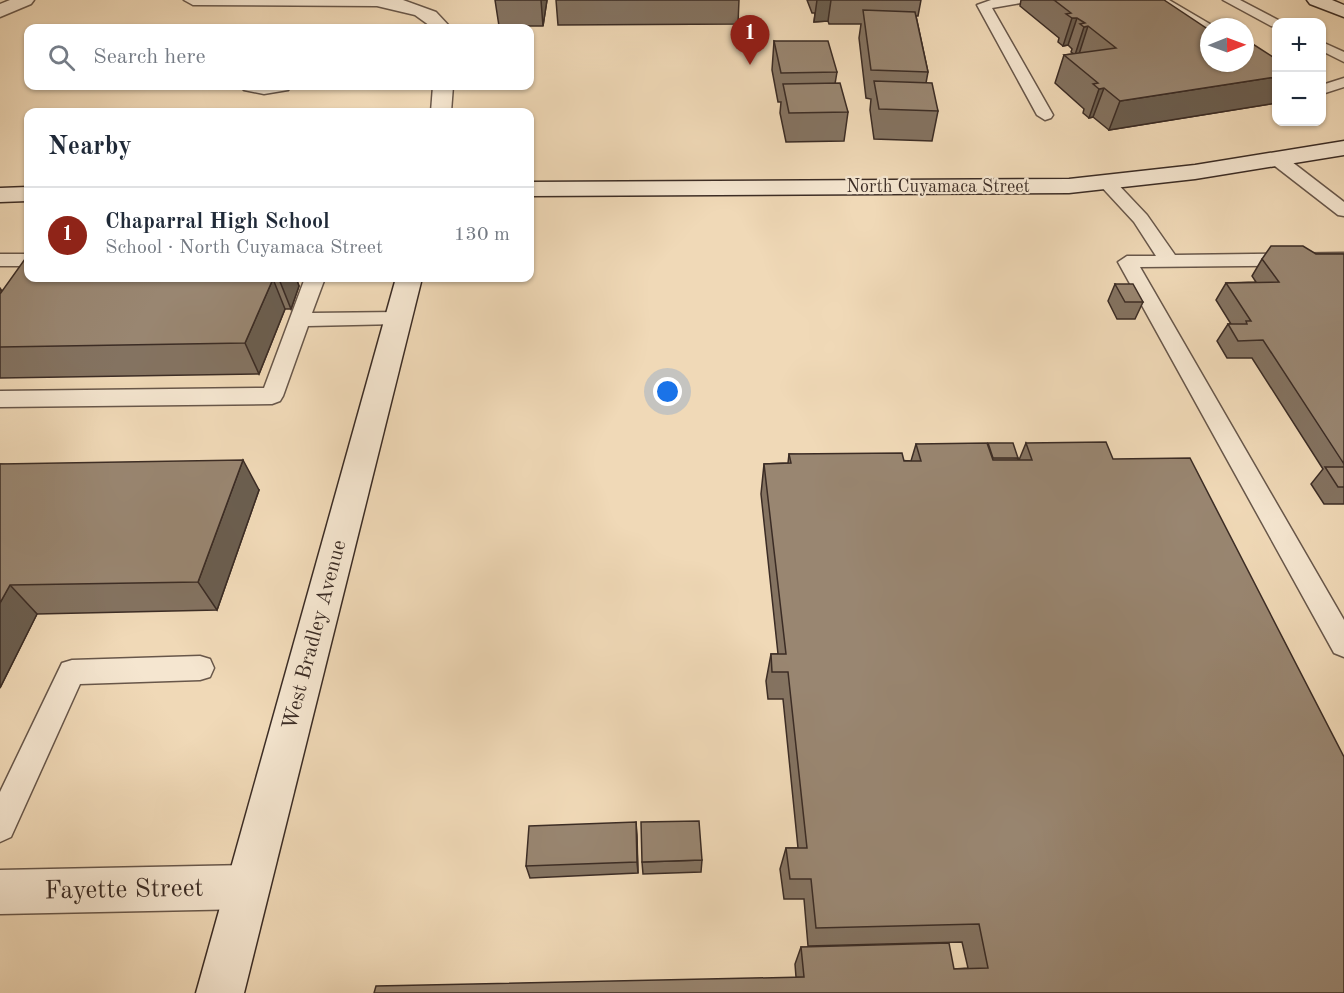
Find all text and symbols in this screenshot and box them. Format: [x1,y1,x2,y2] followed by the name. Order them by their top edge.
[730,16,770,65] pin: 1
[1200,18,1254,72] north arrow
[1272,18,1326,126] map controls
[1272,18,1326,72] button: +
[24,24,534,90] search box
[45,41,78,74] icon: search
[93,46,206,68] text: Search here
[1272,72,1326,126] button: −
[48,134,132,160] text: Nearby
[846,178,1030,196] street label: North Cuyamaca Street
[105,211,330,233] text: Chaparral High School
[62,225,73,245] text: 1
[454,225,510,245] text: 130 m
[105,238,383,258] text: School · North Cuyamaca Street
[653,377,682,406] your location
[280,538,350,732] street label: West Bradley Avenue
[44,876,204,904] street label: Fayette Street

